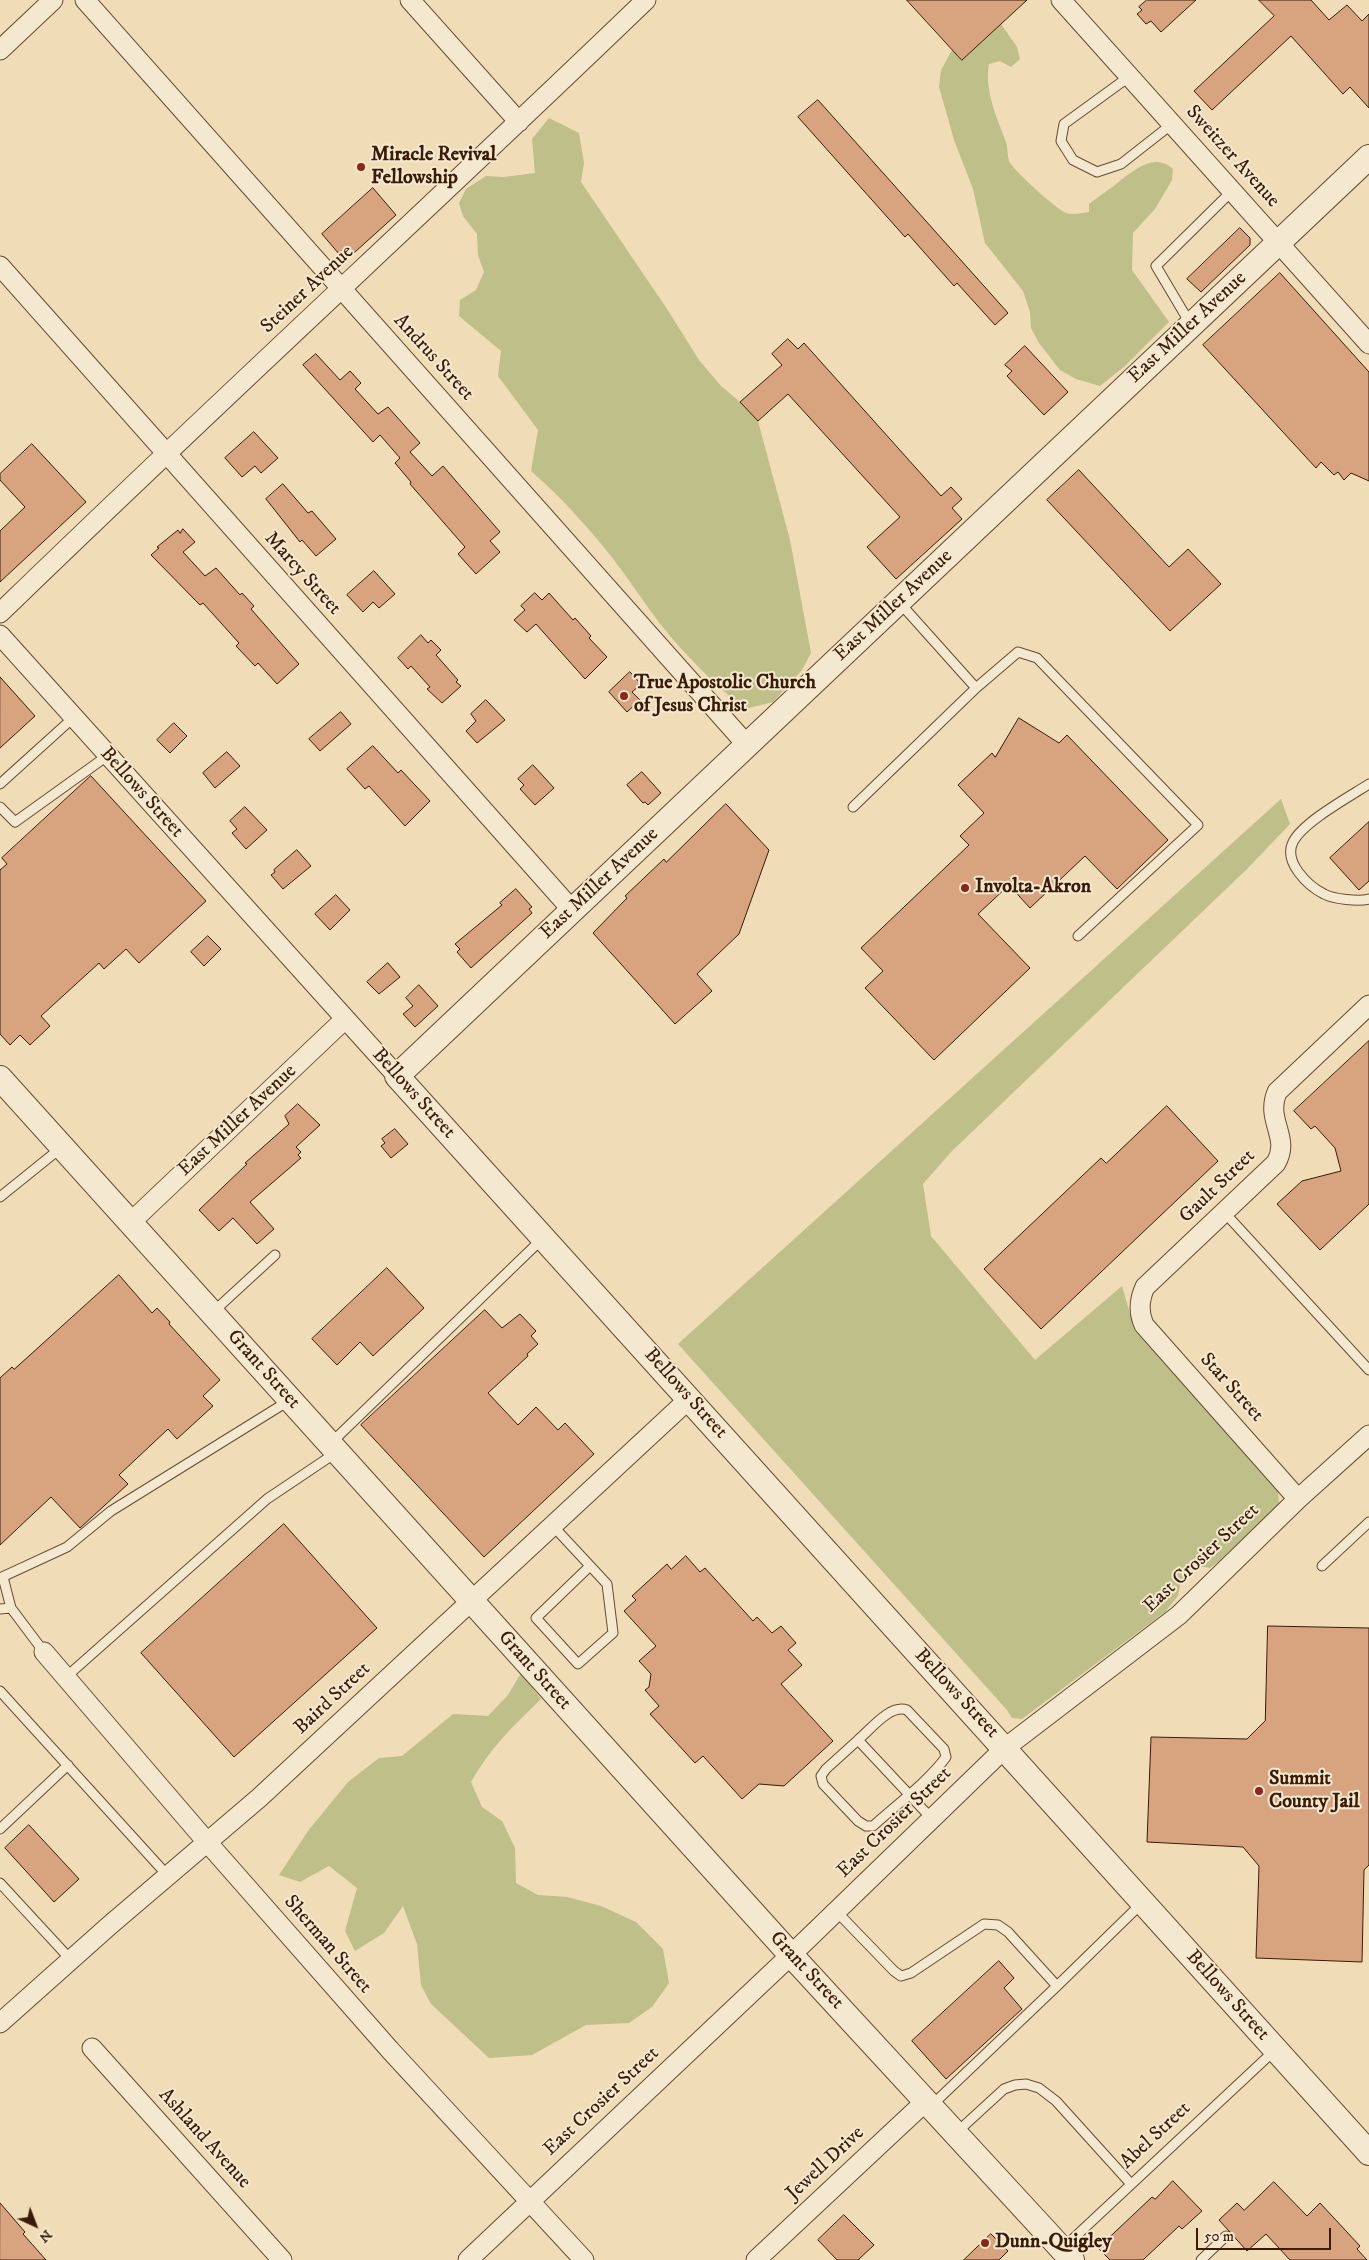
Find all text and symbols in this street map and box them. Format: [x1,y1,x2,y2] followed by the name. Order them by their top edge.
[1180,101,1284,213] street label: Sweitzer Avenue
[371,144,496,191] place label: Miracle Revival Fellowship
[355,161,367,173] marker: Miracle Revival Fellowship
[257,241,359,339] street label: Steiner Avenue
[1124,267,1252,389] street label: East Miller Avenue
[388,310,478,406] street label: Andrus Street
[258,527,346,621] street label: Marcy Street
[830,545,958,667] street label: East Miller Avenue
[634,672,816,719] place label: True Apostolic Church of Jesus Christ
[618,690,630,702] marker: True Apostolic Church of Jesus Christ
[94,743,188,843] street label: Bellows Street
[536,823,664,945] street label: East Miller Avenue
[975,876,1091,900] place label: Involta-Akron
[959,882,971,894] marker: Involta-Akron
[366,1044,460,1144] street label: Bellows Street
[174,1060,302,1182] street label: East Miller Avenue
[1175,1145,1261,1229] street label: Gault Street
[221,1325,305,1415] street label: Grant Street
[638,1344,732,1444] street label: Bellows Street
[1194,1349,1268,1427] street label: Star Street
[1139,1499,1265,1619] street label: East Crosier Street
[492,1626,576,1716] street label: Grant Street
[908,1644,1004,1744] street label: Bellows Street
[290,1658,376,1740] street label: Baird Street
[833,1762,957,1884] street label: East Crosier Street
[1269,1768,1359,1815] place label: Summit County Jail
[1253,1785,1265,1797] marker: Summit County Jail
[278,1891,376,1999] street label: Sherman Street
[764,1927,848,2015] street label: Grant Street
[1180,1946,1274,2046] street label: Bellows Street
[539,2042,665,2162] street label: East Crosier Street
[153,2084,255,2194] street label: Ashland Avenue
[1116,2097,1196,2175] street label: Abel Street
[782,2122,870,2206] street label: Jewell Drive
[10,2200,60,2250] north arrow
[1199,2218,1334,2250] scale bar
[35,2225,56,2246] text: N
[1204,2227,1234,2246] text: 50 m
[995,2231,1112,2255] place label: Dunn-Quigley
[979,2237,991,2249] marker: Dunn-Quigley

